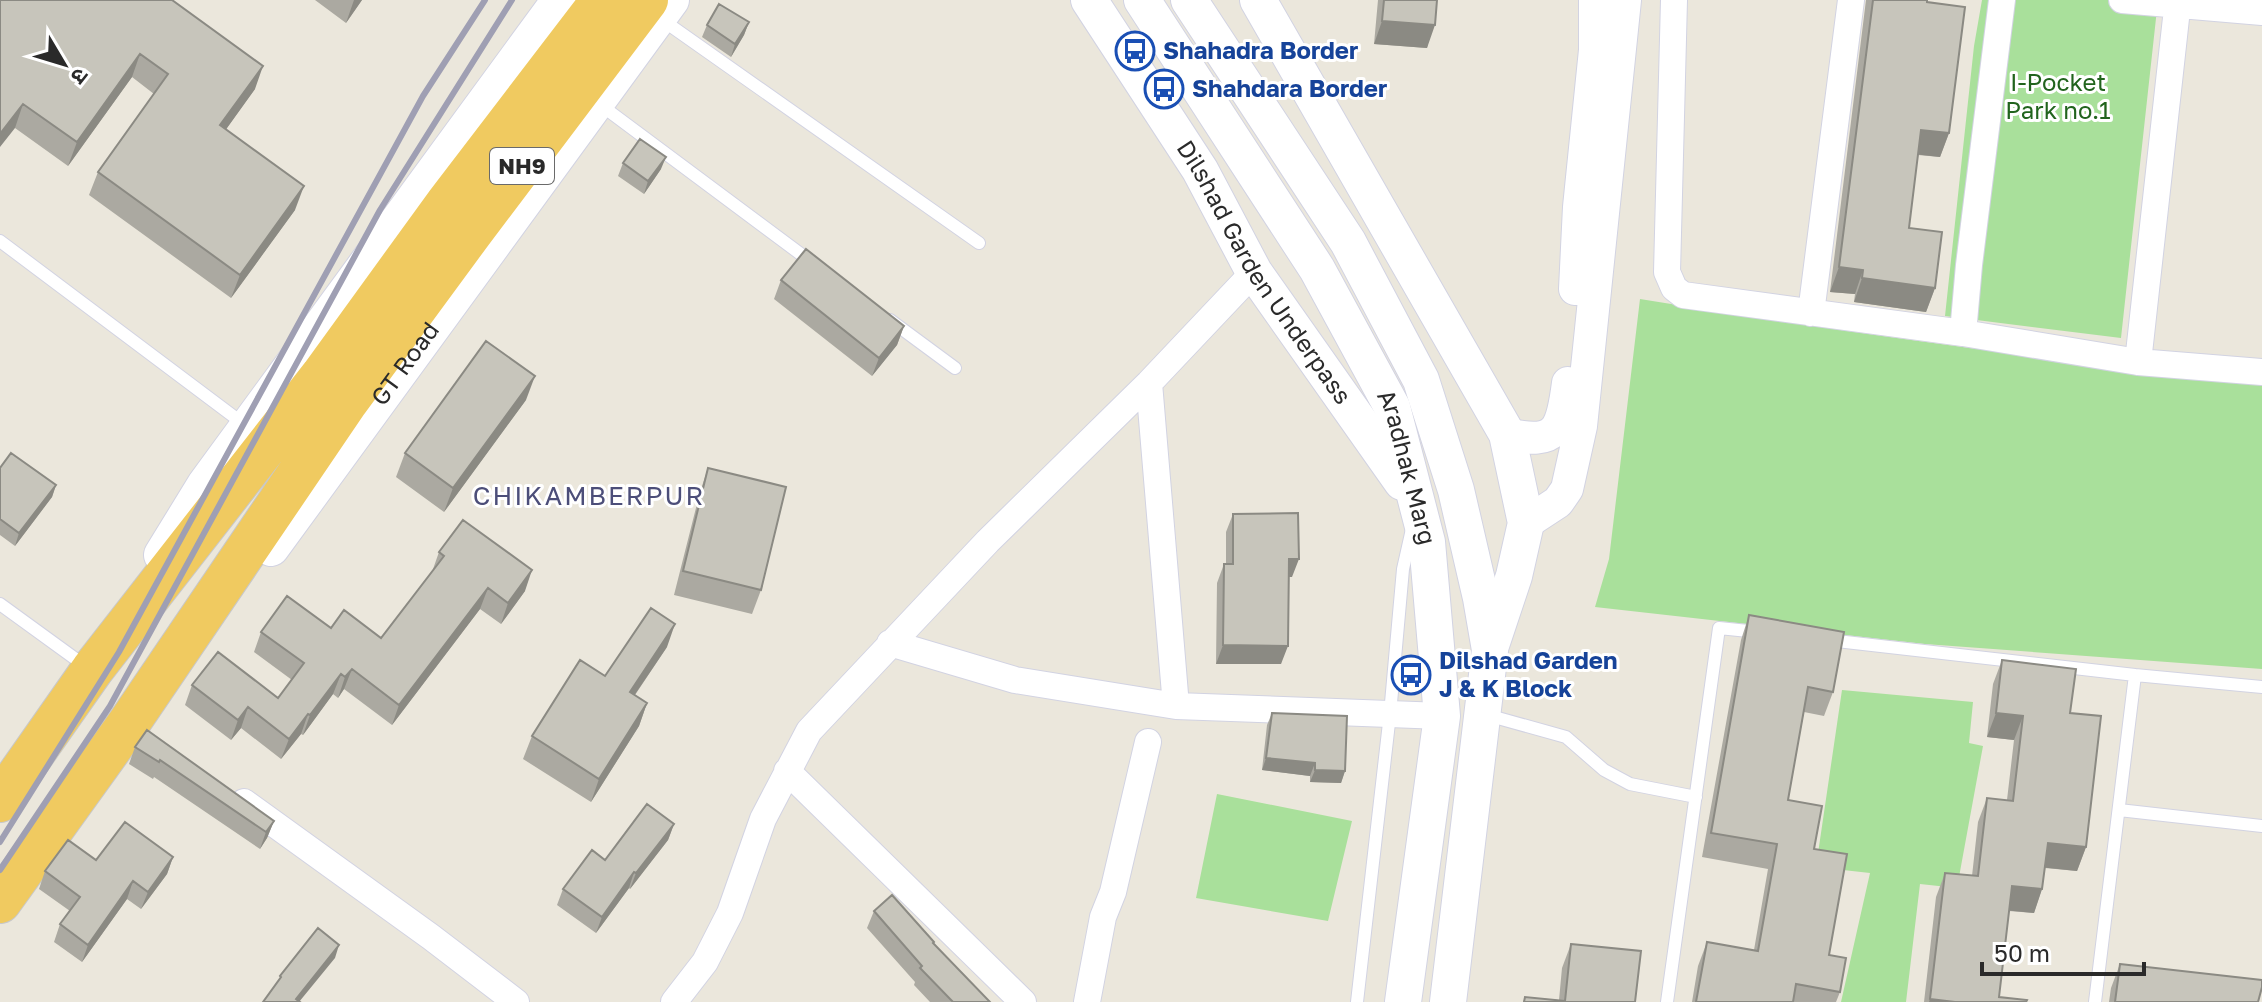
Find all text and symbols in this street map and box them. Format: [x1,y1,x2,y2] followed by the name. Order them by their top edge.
[24,24,104,104] north arrow
[1114,30,1156,72] bus stop icon: Shahadra Border
[1163,35,1358,64] place label: Shahadra Border
[65,63,95,91] text: उ
[2005,67,2111,124] park label: I-Pocket Park no.1
[1143,68,1185,110] bus stop icon: Shahdara Border
[1192,73,1387,102] place label: Shahdara Border
[1172,134,1358,409] street label: Dilshad Garden Underpass
[490,148,554,184] road number: NH9
[364,316,444,410] street label: GT Road
[1372,384,1443,548] street label: Aradhak Marg
[473,480,705,511] district label: CHIKAMBERPUR
[1439,645,1617,702] place label: Dilshad Garden J & K Block
[1390,654,1432,696] bus stop icon: Dilshad Garden J & K Block
[1982,926,2144,976] scale bar
[1994,938,2050,967] text: 50 m

